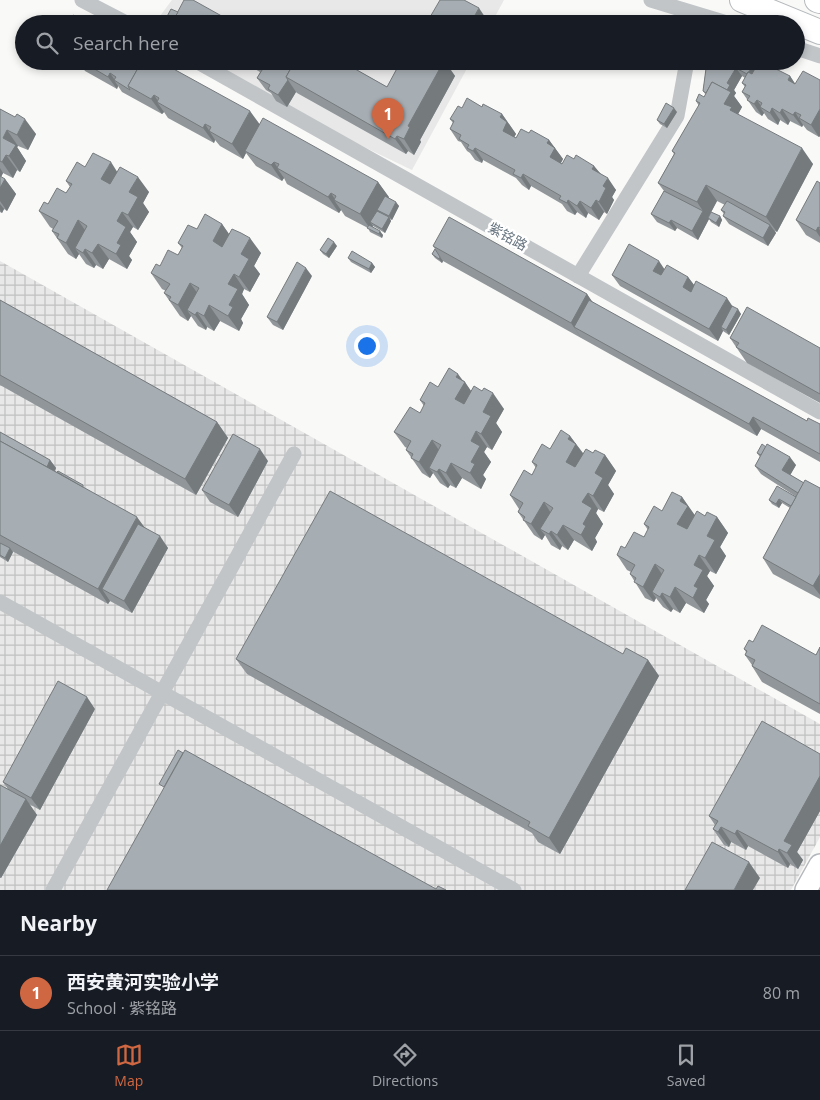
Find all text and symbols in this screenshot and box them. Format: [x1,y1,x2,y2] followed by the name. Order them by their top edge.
[15,15,805,70] search box
[33,29,61,57] icon: search
[73,30,179,56] text: Search here
[372,98,404,139] pin: 1
[485,218,531,254] street label: 紫铭路
[354,333,380,359] your location
[20,909,97,937] text: Nearby
[67,969,219,995] text: 西安黄河实验小学
[31,982,41,1004] text: 1
[763,982,800,1004] text: 80 m
[67,997,177,1019] text: School · 紫铭路
[114,1041,143,1090] tab: Map
[372,1041,438,1090] tab: Directions
[667,1041,706,1090] tab: Saved

